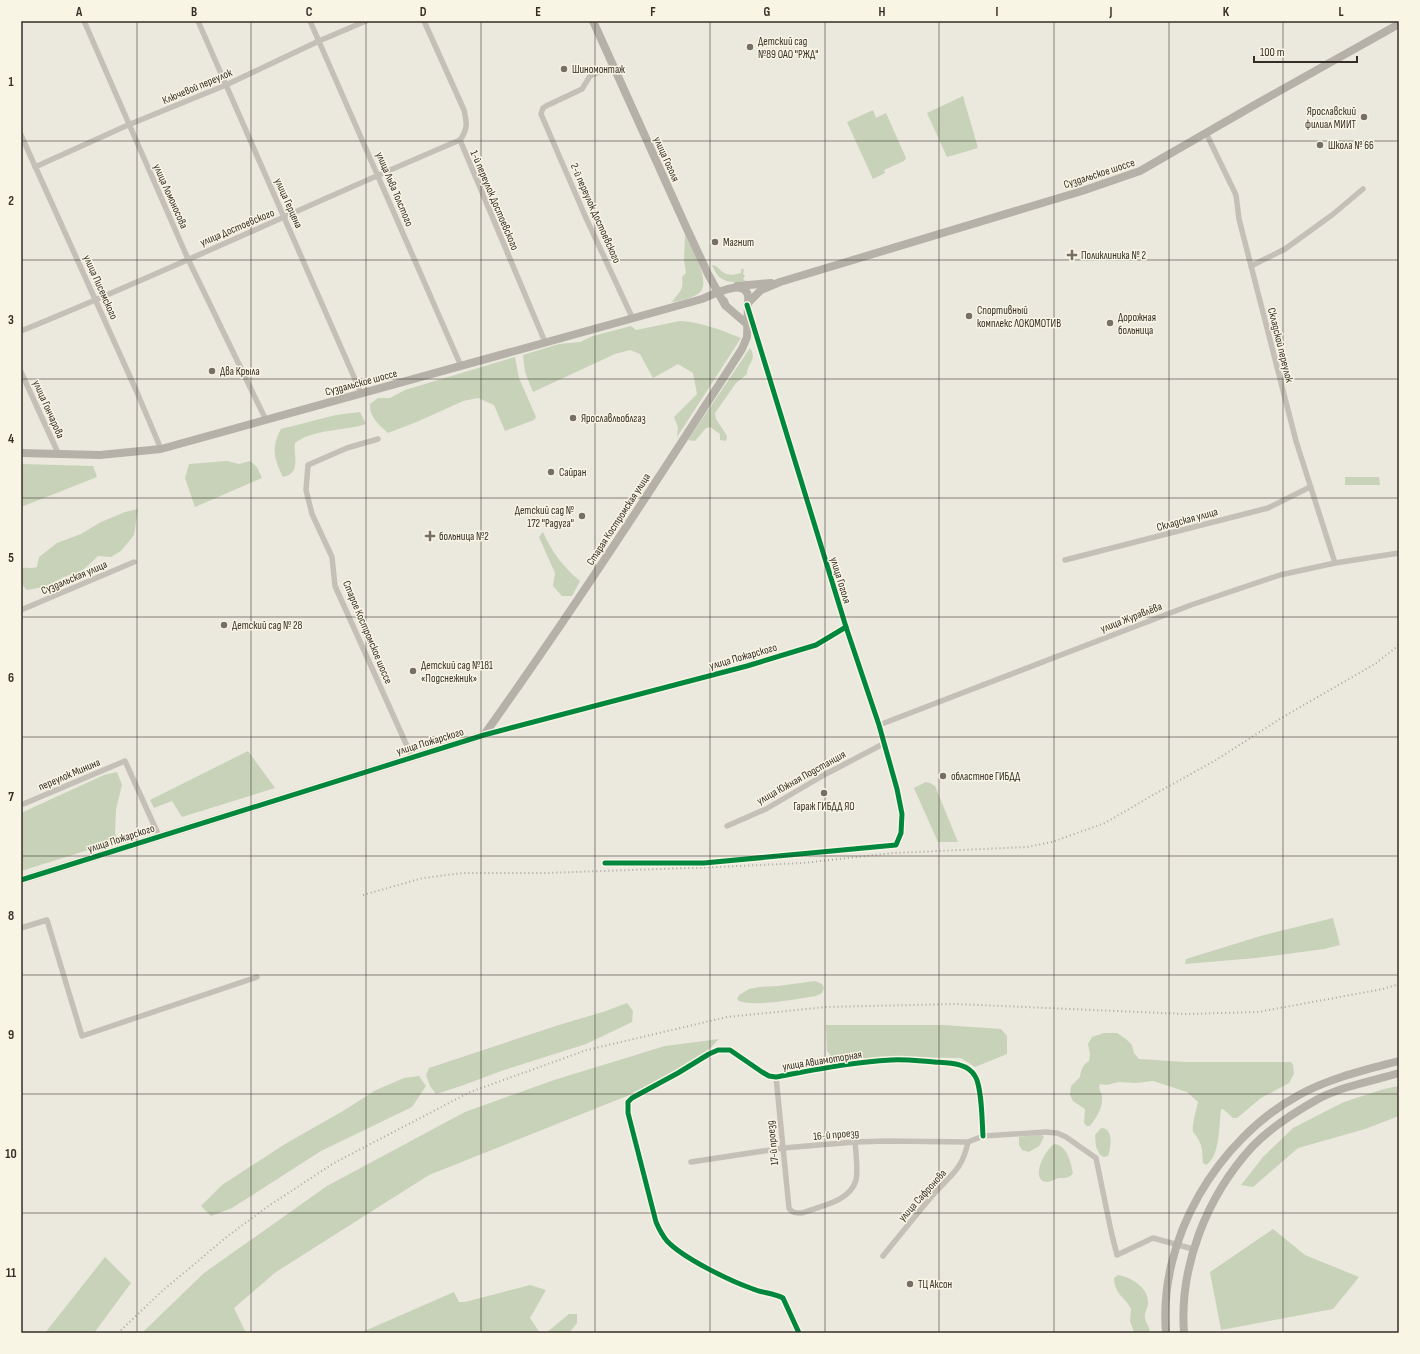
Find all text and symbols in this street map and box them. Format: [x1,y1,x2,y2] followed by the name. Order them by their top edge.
[75,4,83,20] text: A
[191,4,197,20] text: B
[306,4,313,20] text: C
[420,4,427,20] text: D
[535,4,541,20] text: E
[650,4,656,20] text: F
[764,4,771,20] text: G
[879,4,886,20] text: H
[996,4,999,20] text: I
[1109,4,1113,20] text: J
[1223,4,1230,20] text: K
[1338,4,1344,20] text: L
[758,35,818,61] place label: Детский сад №89 ОАО "РЖД"
[1254,38,1357,64] scale bar
[745,42,755,52] marker: Детский сад №89 ОАО "РЖД"
[1260,45,1285,60] text: 100 m
[572,63,625,76] place label: Шиномонтаж
[559,64,569,74] marker: Шиномонтаж
[160,66,235,107] street label: Ключевой переулок
[8,74,14,90] text: 1
[1305,105,1357,131] place label: Ярославский филиал МИИТ
[1359,112,1369,122] marker: Ярославский филиал МИИТ
[651,135,682,184] street label: улица Гоголя
[1328,139,1374,152] place label: Школа № 66
[1315,140,1325,150] marker: Школа № 66
[468,148,522,253] street label: 1-й переулок Достоевского
[373,150,416,229] street label: улица Льва Толстого
[1062,156,1136,191] street label: Суздальское шоссе
[568,161,624,266] street label: 2-й переулок Достоевского
[150,162,191,231] street label: улица Ломоносова
[272,176,305,230] street label: улица Герцена
[8,193,14,209] text: 2
[198,206,277,249] street label: улица Достоевского
[723,236,754,249] place label: Магнит
[710,237,720,247] marker: Магнит
[1066,249,1078,261] marker: Поликлиника № 2
[1081,249,1146,262] place label: Поликлиника № 2
[81,253,121,322] street label: улица Писемского
[977,304,1061,330] place label: Спортивный комплекс ЛОКОМОТИВ
[1265,306,1296,385] street label: Складской переулок
[964,311,974,321] marker: Спортивный комплекс ЛОКОМОТИВ
[1118,311,1156,337] place label: Дорожная больница
[8,312,14,328] text: 3
[1105,318,1115,328] marker: Дорожная больница
[220,365,260,378] place label: Два Крыла
[207,366,217,376] marker: Два Крыла
[324,367,399,398] street label: Суздальское шоссе
[30,378,67,440] street label: улица Гончарова
[581,412,646,425] place label: Ярославльоблгаз
[568,413,578,423] marker: Ярославльоблгаз
[8,431,14,447] text: 4
[559,466,586,479] place label: Сайран
[546,467,556,477] marker: Сайран
[584,471,653,568] street label: Старая Костромская улица
[515,504,574,530] place label: Детский сад № 172 "Радуга"
[1155,505,1219,534] street label: Складская улица
[577,511,587,521] marker: Детский сад № 172 "Радуга"
[424,530,436,542] marker: больница №2
[439,530,489,543] place label: больница №2
[8,550,14,566] text: 5
[827,555,854,605] street label: улица Гоголя
[39,558,109,597] street label: Суздальская улица
[340,579,395,686] street label: Старое Костромское шоссе
[1099,600,1164,635] street label: улица Журавлёва
[232,619,303,632] place label: Детский сад № 28
[219,620,229,630] marker: Детский сад № 28
[708,641,779,672] street label: улица Пожарского
[421,659,493,685] place label: Детский сад №181 «Подснежник»
[408,666,418,676] marker: Детский сад №181 «Подснежник»
[8,670,14,686] text: 6
[395,725,466,758] street label: улица Пожарского
[754,748,848,807] street label: улица Южная Подстанция
[36,756,102,793] street label: переулок Минина
[951,770,1021,783] place label: областное ГИБДД
[938,771,948,781] marker: областное ГИБДД
[819,788,829,798] marker: Гараж ГИБДД ЯО
[8,789,14,805] text: 7
[793,800,855,813] place label: Гараж ГИБДД ЯО
[86,821,157,855] street label: улица Пожарского
[8,908,14,924] text: 8
[8,1027,14,1043] text: 9
[781,1048,863,1073] street label: улица Авиамоторная
[764,1120,781,1166] street label: 17-й проезд
[813,1126,859,1143] street label: 16-й проезд
[5,1146,17,1162] text: 10
[896,1167,949,1224] street label: улица Сафронова
[6,1265,16,1281] text: 11
[918,1278,952,1291] place label: ТЦ Аксон
[905,1279,915,1289] marker: ТЦ Аксон

